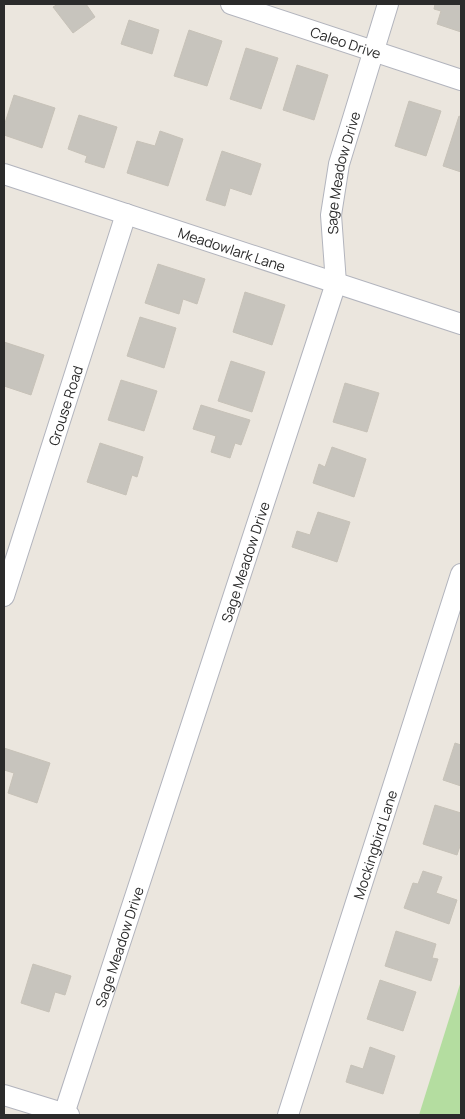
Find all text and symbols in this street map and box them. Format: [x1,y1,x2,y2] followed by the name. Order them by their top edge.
[308,21,384,62] street label: Caleo Drive
[321,109,364,235] street label: Sage Meadow Drive
[176,222,288,275] street label: Meadowlark Lane
[43,363,87,448] street label: Grouse Road
[216,499,273,625] street label: Sage Meadow Drive
[348,787,401,902] street label: Mockingbird Lane
[90,884,147,1010] street label: Sage Meadow Drive

